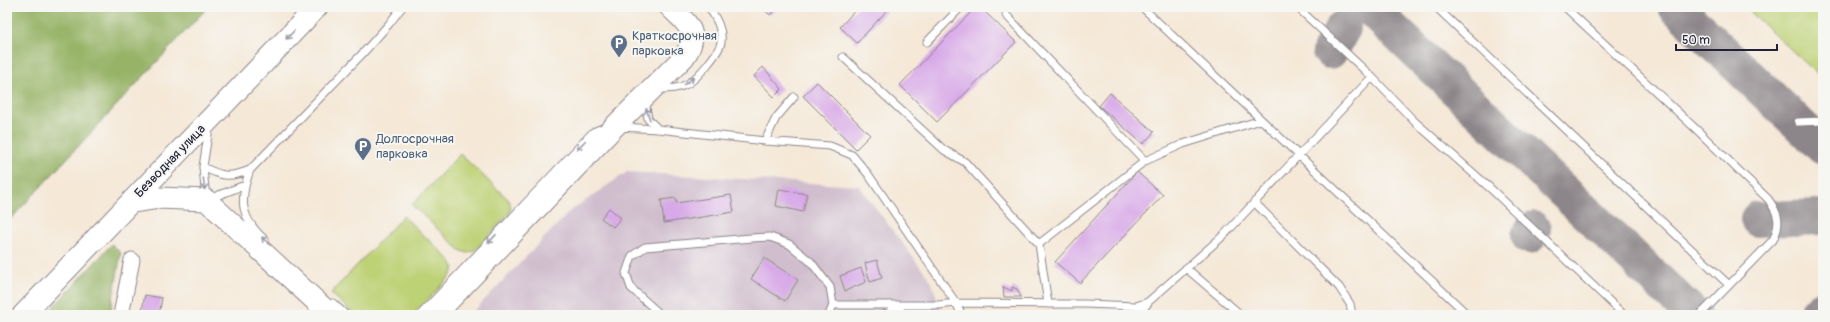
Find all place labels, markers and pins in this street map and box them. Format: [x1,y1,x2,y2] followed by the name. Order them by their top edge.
[632,28,717,59] place label: Краткосрочная парковка
[609,33,629,58] parking icon: Краткосрочная парковка
[375,131,454,162] place label: Долгосрочная парковка
[353,136,373,161] parking icon: Долгосрочная парковка

